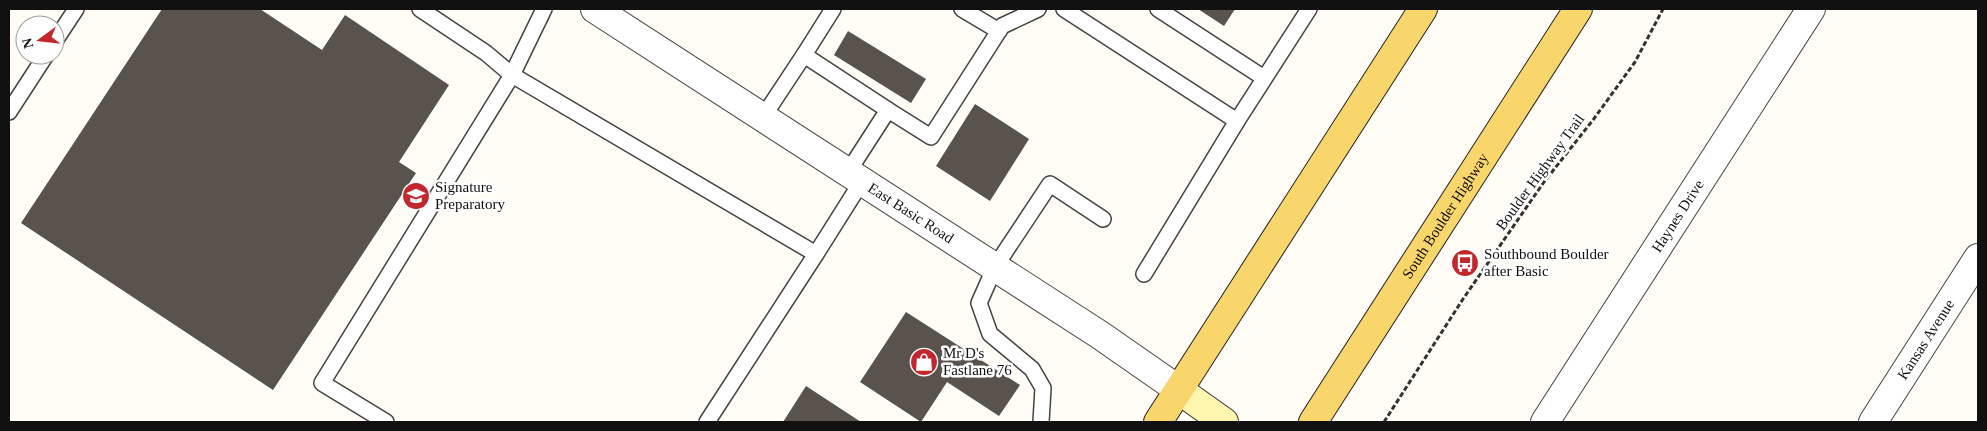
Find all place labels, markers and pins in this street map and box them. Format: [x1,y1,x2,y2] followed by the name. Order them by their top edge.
[435,179,505,212] place label: Signature Preparatory
[401,181,431,211] school or university icon: Signature Preparatory
[1484,246,1609,279] place label: Southbound Boulder after Basic
[1450,248,1480,278] bus stop icon: Southbound Boulder after Basic
[943,345,1012,378] place label: Mr D's Fastlane 76
[909,347,939,377] shop icon: Mr D's Fastlane 76

